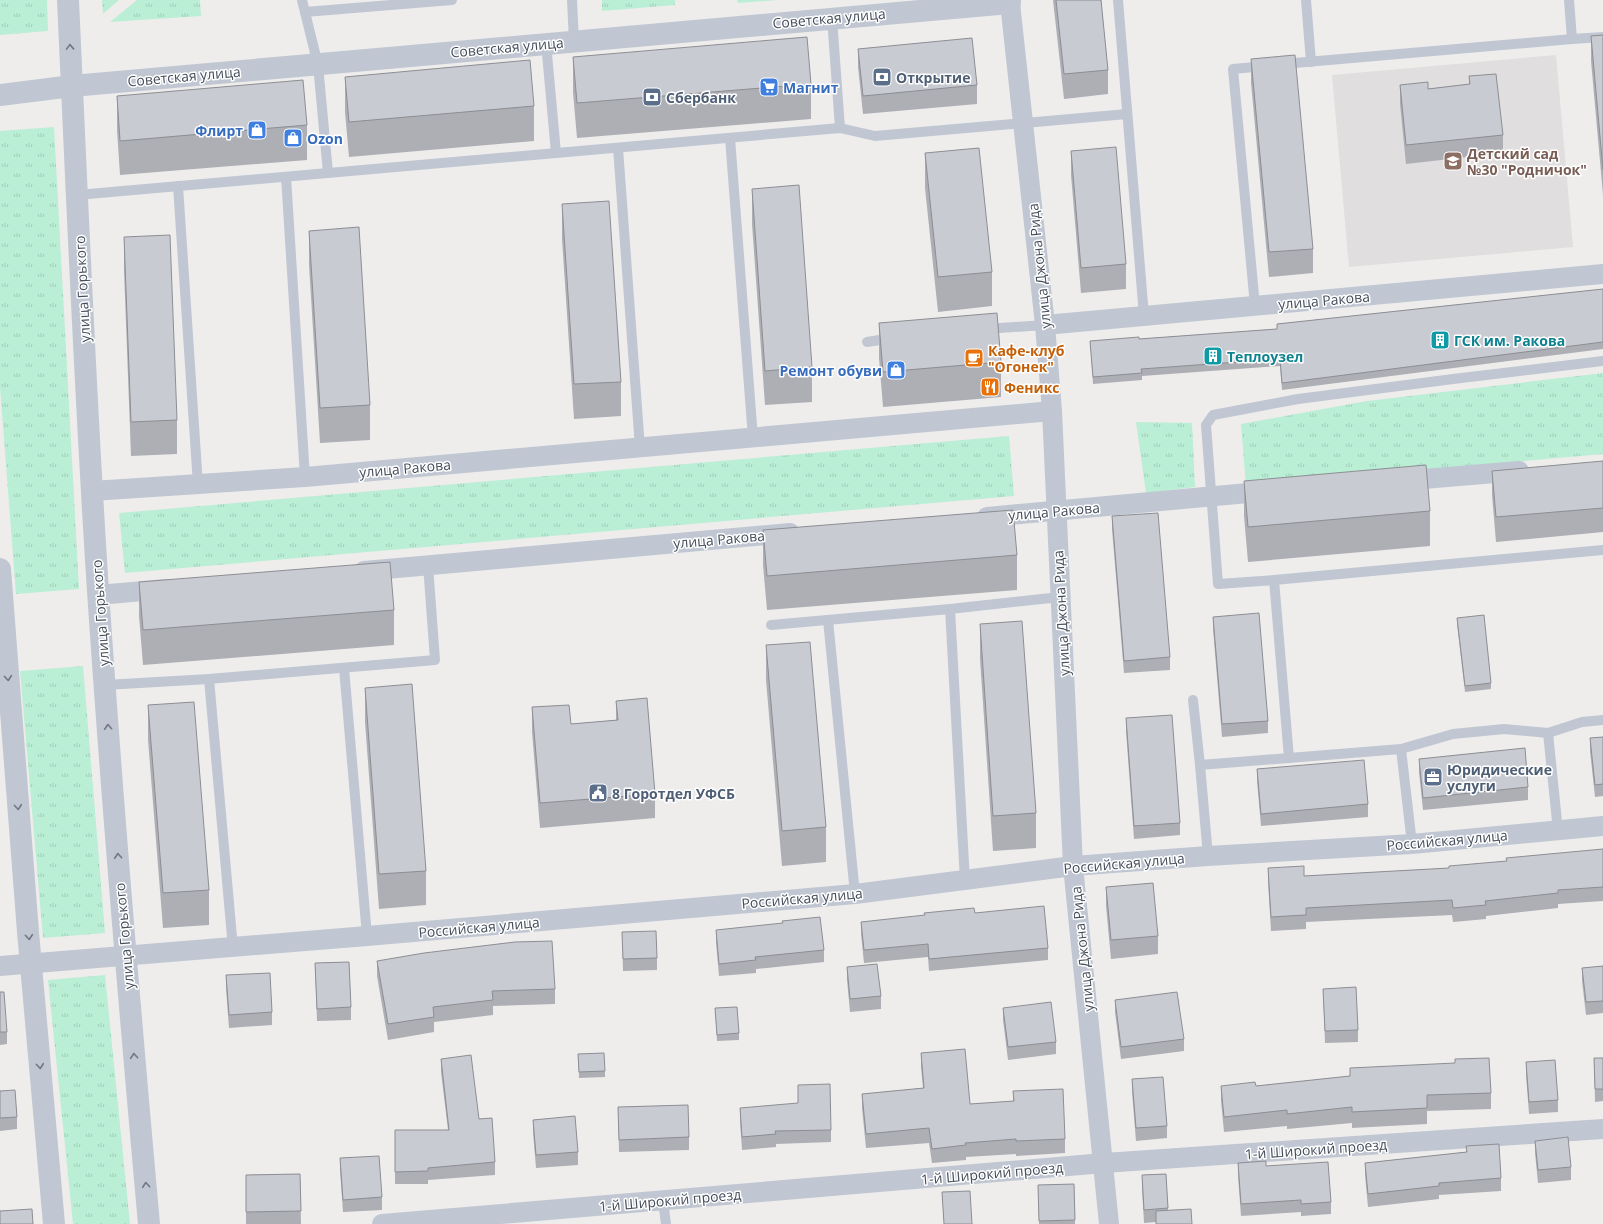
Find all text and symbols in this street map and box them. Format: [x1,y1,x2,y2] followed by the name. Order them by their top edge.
[772,4,886,32] street label: Советская улица
[450,33,564,61] street label: Советская улица
[66,44,75,50] one-way arrow
[127,62,241,90] street label: Советская улица
[871,66,893,88] bank icon: Открытие
[896,68,970,87] place label: Открытие
[758,76,780,98] supermarket icon: Магнит
[783,78,839,97] place label: Магнит
[641,86,663,108] bank icon: Сбербанк
[666,88,736,107] place label: Сбербанк
[246,119,268,141] shop icon: Флирт
[195,121,243,140] place label: Флирт
[282,127,304,149] shop icon: Ozon
[307,129,343,148] place label: Ozon
[1467,144,1587,179] place label: Детский сад №30 "Родничок"
[1442,150,1464,172] school or university icon: Детский сад №30 "Родничок"
[1023,202,1055,330] street label: улица Джона Рида
[70,235,94,343] street label: улица Горького
[1277,287,1371,313] street label: улица Ракова
[1429,329,1451,351] building icon: ГСК им. Ракова
[1454,331,1565,350] place label: ГСК им. Ракова
[988,341,1065,376] place label: Кафе-клуб "Огонек"
[1202,345,1224,367] building icon: Теплоузел
[963,347,985,369] cafe icon: Кафе-клуб "Огонек"
[1227,347,1303,366] place label: Теплоузел
[885,359,907,381] shop icon: Ремонт обуви
[780,361,882,380] place label: Ремонт обуви
[979,376,1001,398] restaurant icon: Феникс
[1004,378,1060,397] place label: Феникс
[358,455,452,481] street label: улица Ракова
[1007,498,1101,524] street label: улица Ракова
[672,526,766,552] street label: улица Ракова
[1048,550,1074,676] street label: улица Джона Рида
[87,559,113,667] street label: улица Горького
[4,675,13,681] one-way arrow
[104,724,113,730] one-way arrow
[1447,760,1552,795] place label: Юридические услуги
[1422,766,1444,788] office icon: Юридические услуги
[587,782,609,804] public building icon: 8 Горотдел УФСБ
[612,784,735,803] place label: 8 Горотдел УФСБ
[14,804,23,810] one-way arrow
[1386,825,1508,855] street label: Российская улица
[1063,848,1185,878] street label: Российская улица
[114,853,123,859] one-way arrow
[110,882,138,990] street label: улица Горького
[741,883,863,913] street label: Российская улица
[1066,885,1098,1013] street label: улица Джона Рида
[418,912,540,942] street label: Российская улица
[24,934,33,940] one-way arrow
[130,1053,139,1059] one-way arrow
[36,1063,45,1069] one-way arrow
[1244,1135,1388,1163] street label: 1-й Широкий проезд
[920,1157,1064,1189] street label: 1-й Широкий проезд
[141,1182,150,1188] one-way arrow
[598,1184,742,1216] street label: 1-й Широкий проезд

